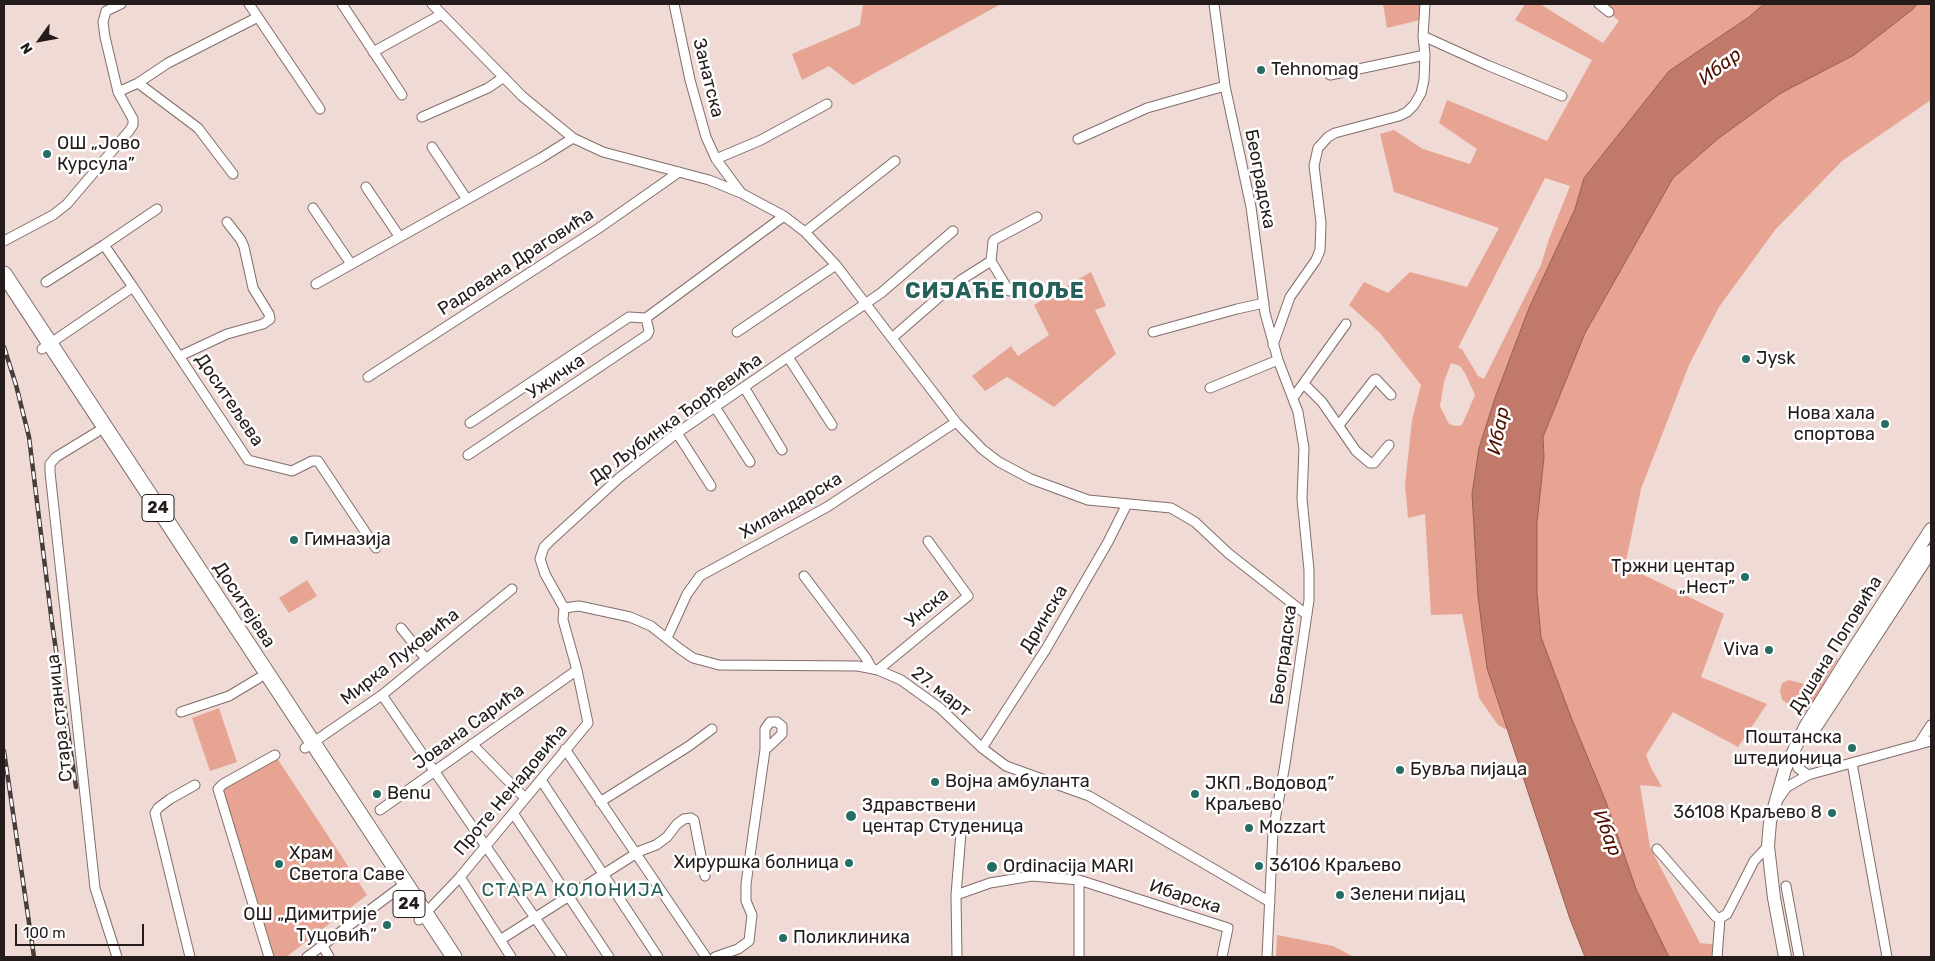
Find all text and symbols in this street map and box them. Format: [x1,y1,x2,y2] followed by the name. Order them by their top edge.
[15,15,65,65] north arrow
[688,36,728,120] street label: Занатска
[17,39,37,57] text: N
[1694,44,1746,90] water label: Ибар
[1271,59,1359,81] place label: Tehnomag
[1255,64,1267,76] marker: Tehnomag
[1240,128,1280,230] street label: Београдска
[57,133,140,176] place label: ОШ „Јово Курсула”
[41,148,53,160] marker: ОШ „Јово Курсула”
[434,204,598,320] street label: Радована Драговића
[904,279,1086,305] district label: СИЈАЋЕ ПОЉЕ
[1756,348,1796,370] place label: Jysk
[190,349,268,451] street label: Доситељева
[585,349,767,489] street label: Др Љубинка Ђорђевића
[523,350,589,404] street label: Ужичка
[1740,353,1752,365] marker: Jysk
[1787,403,1875,446] place label: Нова хала спортова
[1483,405,1515,457] water label: Ибар
[1879,418,1891,430] marker: Нова хала спортова
[736,468,846,544] street label: Хиландарска
[142,494,174,522] road number: 24
[304,529,391,551] place label: Гимназија
[288,534,300,546] marker: Гимназија
[1611,556,1735,598] place label: Тржни центар „Нест”
[208,558,280,652] street label: Доситејева
[1739,571,1751,583] marker: Тржни центар „Нест”
[1785,572,1887,718] street label: Душана Поповића
[1015,581,1073,657] street label: Дринска
[901,584,953,632] street label: Унска
[337,604,463,710] street label: Мирка Луковића
[1266,604,1302,706] street label: Београдска
[1723,639,1759,661] place label: Viva
[1763,644,1775,656] marker: Viva
[43,653,77,783] street label: Стара станица
[907,662,975,722] street label: 27. март
[409,680,529,774] street label: Јована Сарића
[450,720,572,860] street label: Проте Ненадовића
[1733,727,1842,770] place label: Поштанска штедионица
[1846,742,1858,754] marker: Поштанска штедионица
[1410,759,1527,781] place label: Бувља пијаца
[1394,764,1406,776] marker: Бувља пијаца
[945,771,1090,793] place label: Војна амбуланта
[1205,773,1334,816] place label: ЈКП „Водовод” Краљево
[929,776,941,788] marker: Војна амбуланта
[387,783,431,805] place label: Benu
[371,788,383,800] marker: Benu
[1189,788,1201,800] marker: ЈКП „Водовод” Краљево
[862,795,1023,838] place label: Здравствени центар Студеница
[1673,802,1822,824] place label: 36108 Краљево 8
[1588,807,1626,859] water label: Ибар
[1826,807,1838,819] marker: 36108 Краљево 8
[844,809,858,823] marker: Здравствени центар Студеница
[1259,817,1326,839] place label: Mozzart
[1243,822,1255,834] marker: Mozzart
[289,843,405,886] place label: Храм Светога Саве
[673,852,839,874] place label: Хируршка болница
[1269,855,1401,877] place label: 36106 Краљево
[1003,856,1134,878] place label: Ordinacija MARI
[843,857,855,869] marker: Хируршка болница
[273,858,285,870] marker: Храм Светога Саве
[985,860,999,874] marker: Ordinacija MARI
[1253,860,1265,872] marker: 36106 Краљево
[1146,875,1224,919] street label: Ибарска
[480,880,666,902] district label: СТАРА КОЛОНИЈА
[1350,884,1465,906] place label: Зелени пијац
[1334,889,1346,901] marker: Зелени пијац
[393,891,425,918] road number: 24
[243,904,377,946] place label: ОШ „Димитрије Туцовић”
[18,914,146,946] scale bar
[381,919,393,931] marker: ОШ „Димитрије Туцовић”
[23,924,65,942] text: 100 m
[793,927,910,949] place label: Поликлиника
[777,932,789,944] marker: Поликлиника

